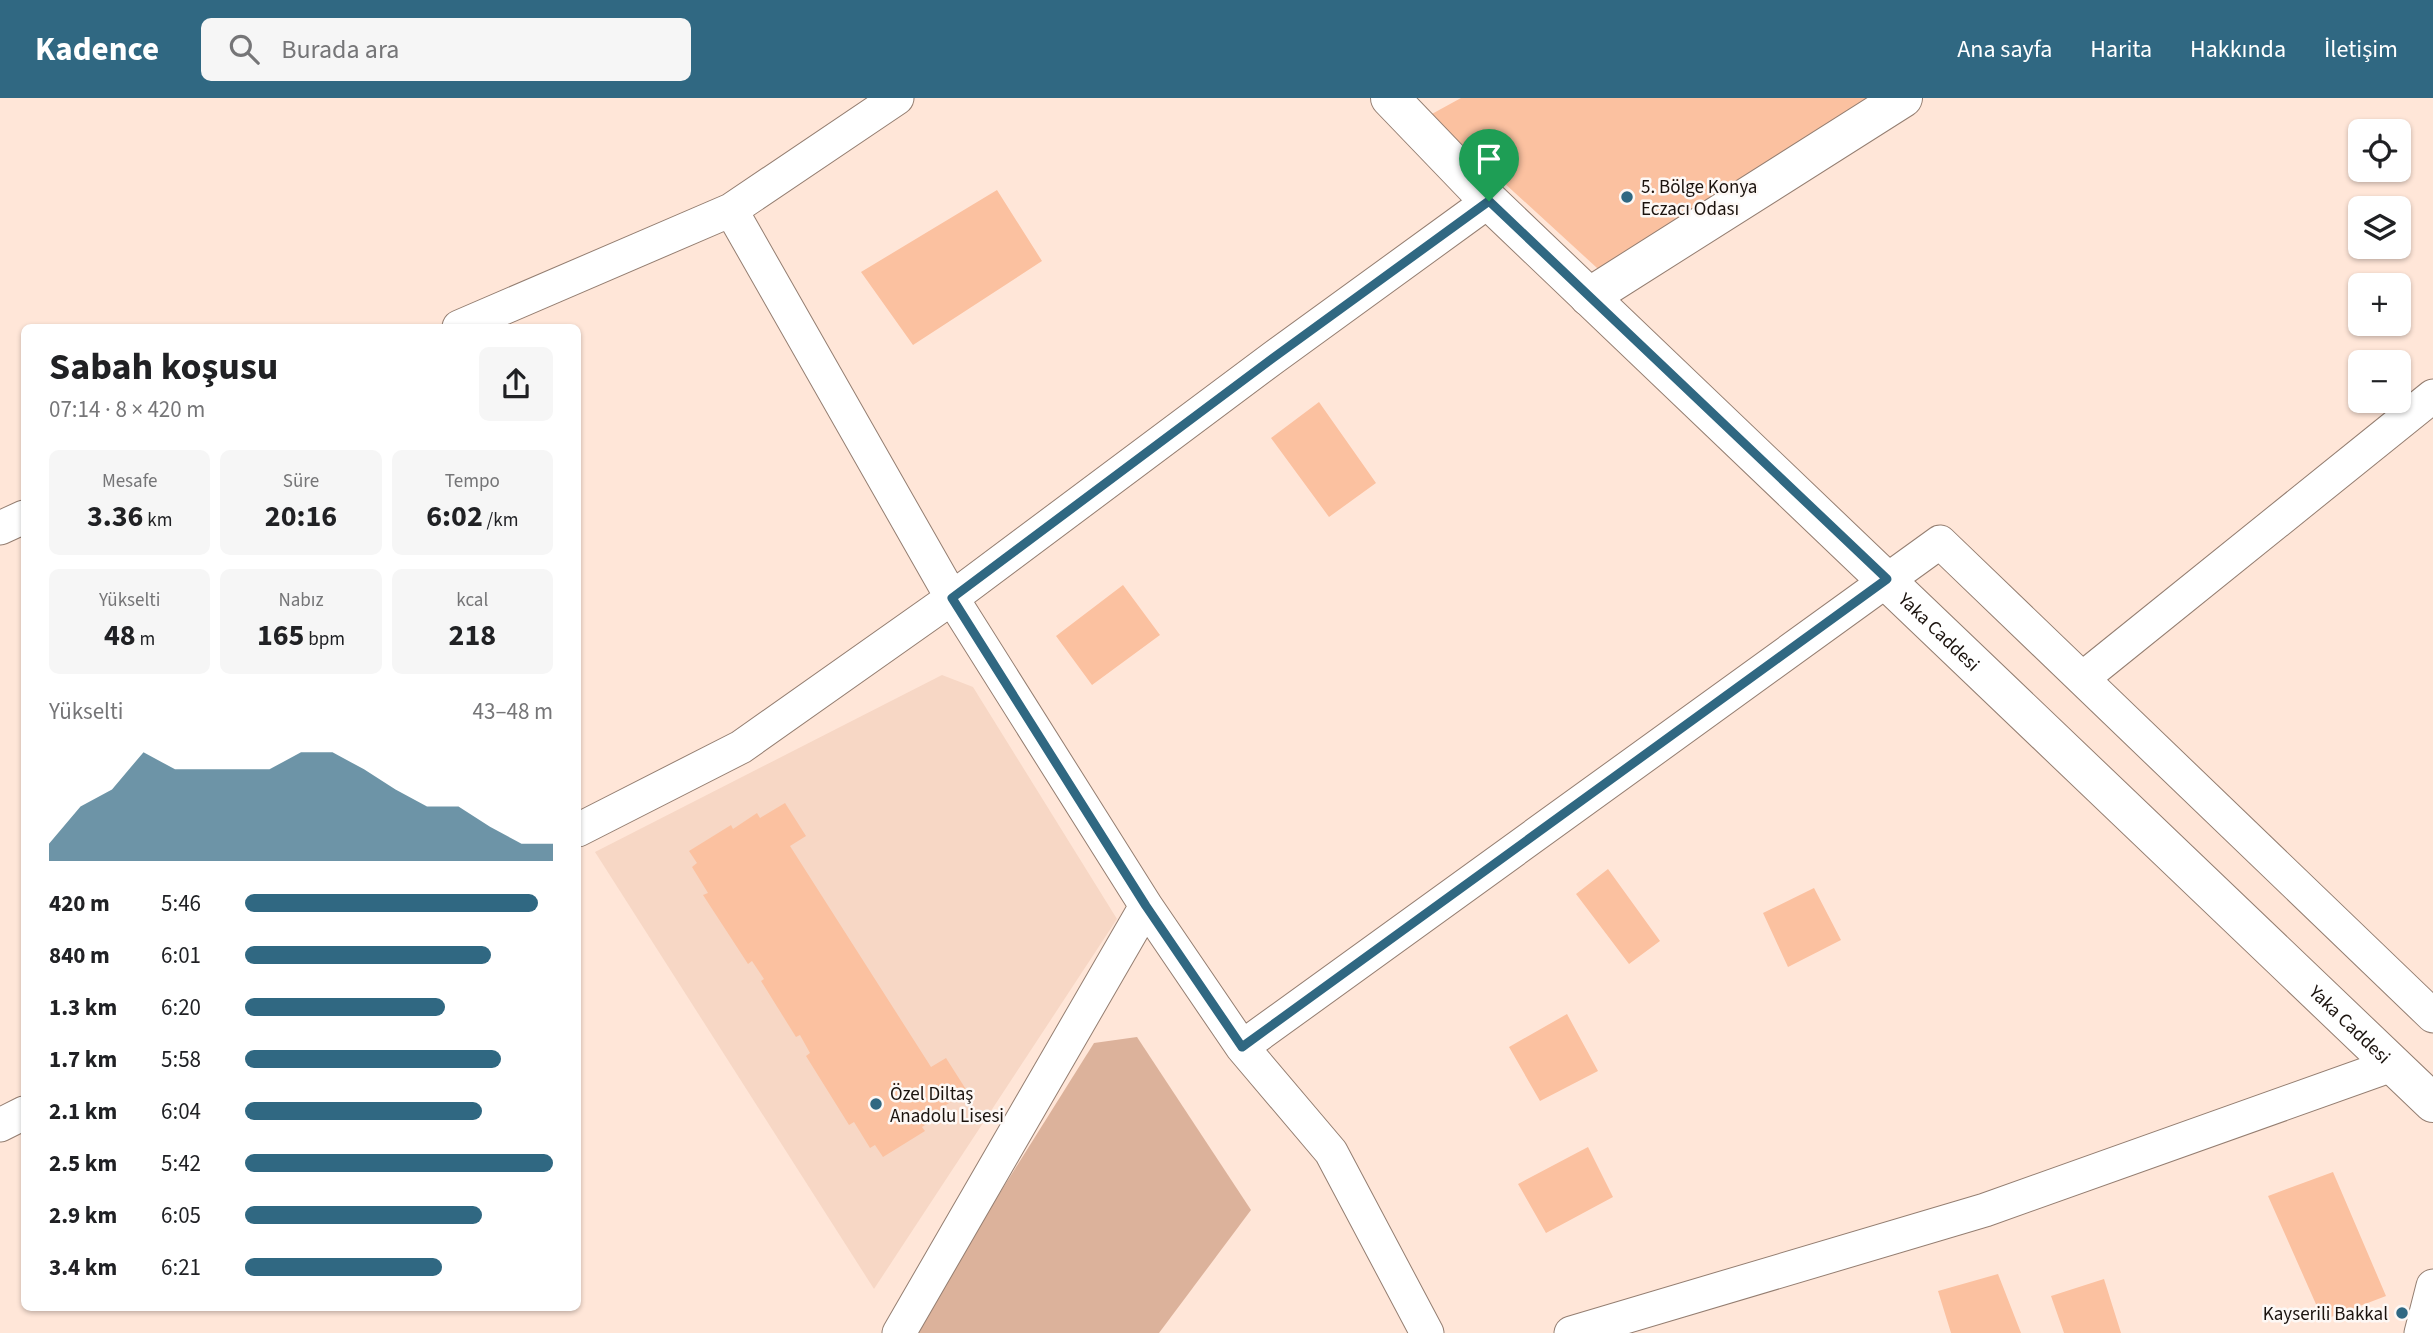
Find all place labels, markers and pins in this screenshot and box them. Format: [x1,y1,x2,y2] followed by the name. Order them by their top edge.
[1459,129,1519,201] pin
[1641,174,1757,223] place label: 5. Bölge Konya Eczacı Odası
[1619,189,1635,205] marker: 5. Bölge Konya Eczacı Odası
[890,1081,1004,1130] place label: Özel Diltaş Anadolu Lisesi
[868,1096,884,1112] marker: Özel Diltaş Anadolu Lisesi
[2263,1301,2388,1328] place label: Kayserili Bakkal
[2394,1305,2410,1321] marker: Kayserili Bakkal

